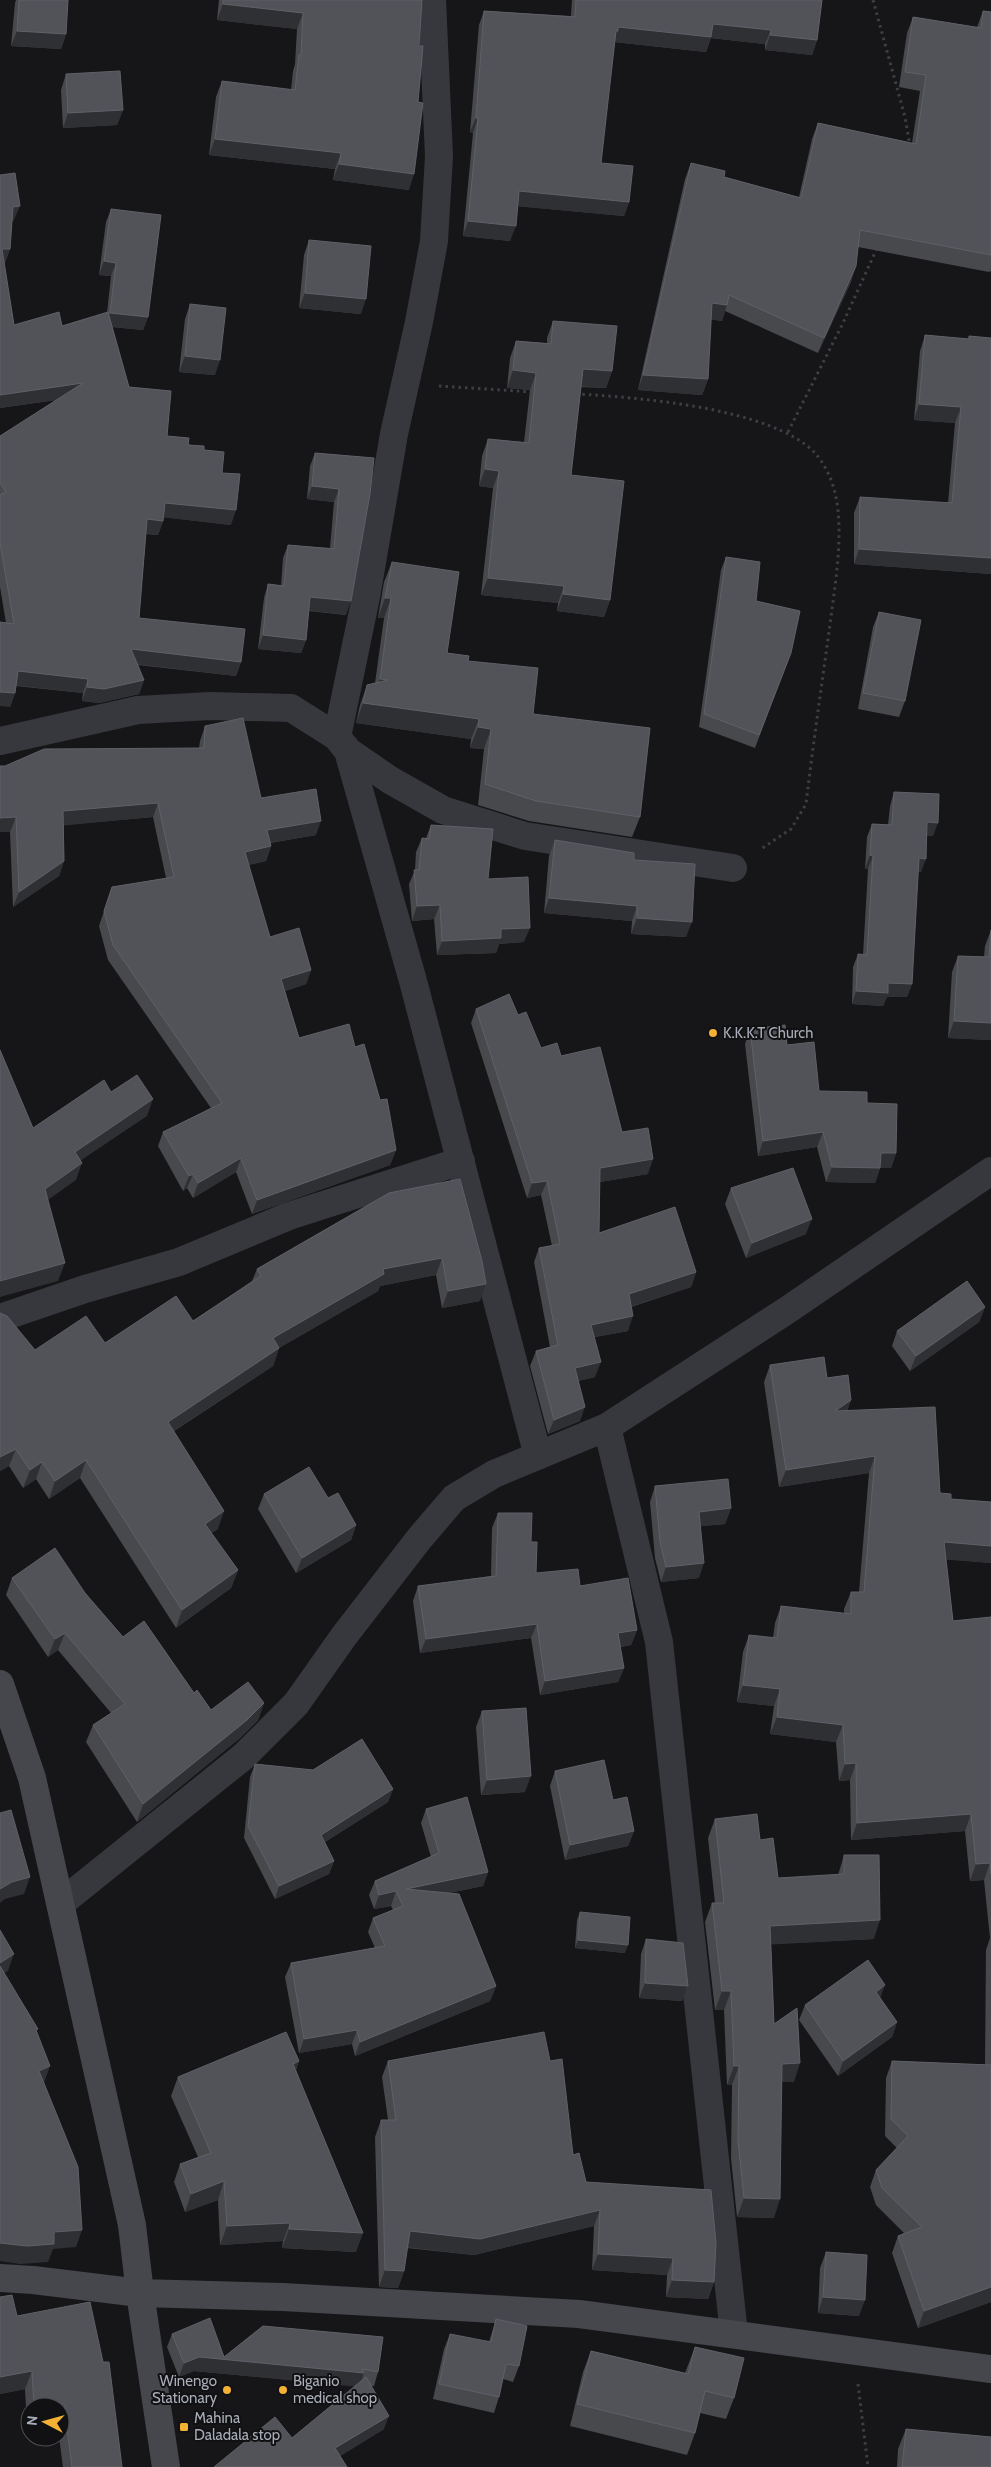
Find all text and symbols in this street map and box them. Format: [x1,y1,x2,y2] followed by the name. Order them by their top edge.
[723,1024,813,1042] place label: K.K.K.T Church
[707,1027,719,1039] marker: K.K.K.T Church
[152,2372,217,2407] place label: Winengo Stationary
[293,2372,377,2407] place label: Biganio medical shop
[221,2384,233,2396] marker: Winengo Stationary
[277,2384,289,2396] marker: Biganio medical shop
[20,2397,70,2447] north arrow
[194,2409,280,2444] place label: Mahina Daladala stop
[23,2415,42,2427] text: N
[178,2421,190,2433] marker: Mahina Daladala stop

